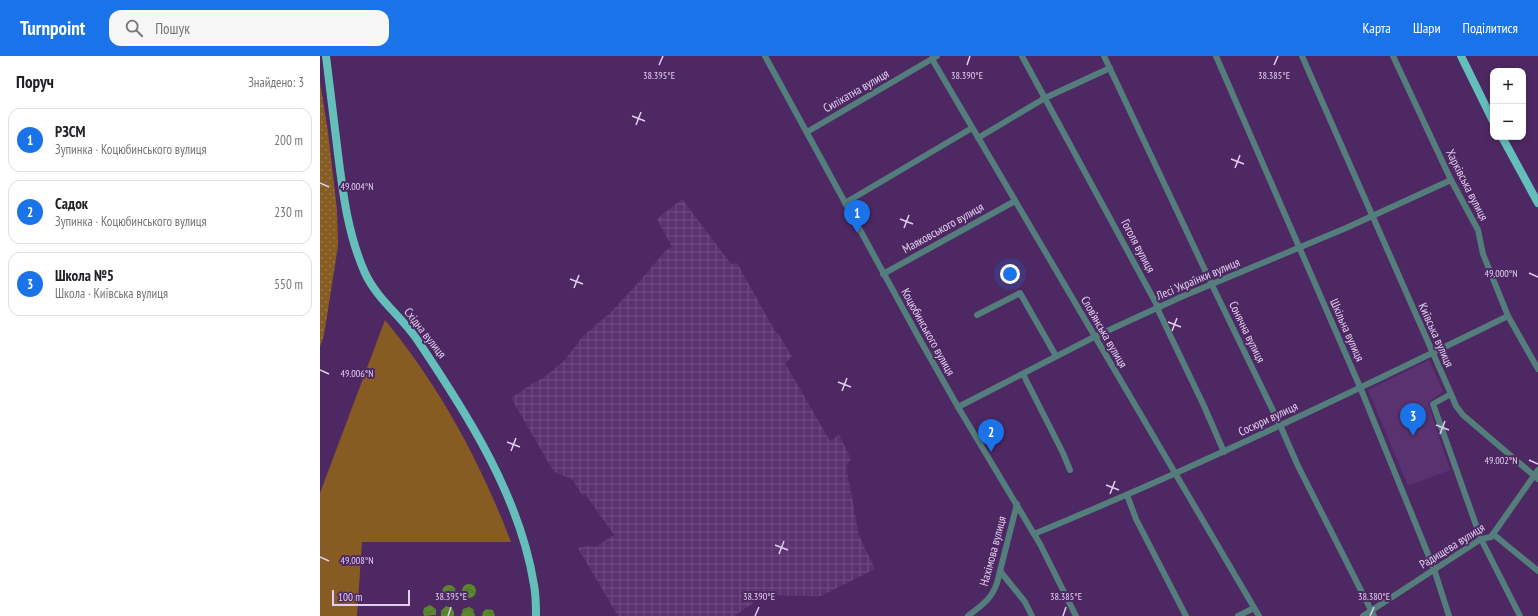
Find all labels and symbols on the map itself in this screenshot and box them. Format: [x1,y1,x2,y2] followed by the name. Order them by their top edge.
[820,66,892,115] street label: Силікатна вулиця
[643,69,675,82] text: 38.395°E
[951,69,983,82] text: 38.390°E
[1258,69,1290,82] text: 38.385°E
[1443,147,1492,223] street label: Харківська вулиця
[340,180,374,193] text: 49.004°N
[899,199,986,256] street label: Маяковського вулиця
[844,200,870,233] pin: 1
[1118,216,1159,275] street label: Гоголя вулиця
[1153,254,1242,303] street label: Лесі Українки вулиця
[1000,264,1020,284] your location
[1484,267,1518,280] text: 49.000°N
[898,286,959,378] street label: Коцюбинського вулиця
[1078,293,1131,371] street label: Слов’янська вулиця
[1327,296,1368,364] street label: Шкільна вулиця
[1226,298,1269,365] street label: Сонячна вулиця
[1416,300,1457,370] street label: Київська вулиця
[401,304,450,361] street label: Східна вулиця
[340,367,374,380] text: 49.006°N
[1236,398,1300,439] street label: Сосюри вулиця
[1400,403,1426,436] pin: 3
[978,419,1004,452] pin: 2
[1484,454,1518,467] text: 49.002°N
[976,514,1009,587] street label: Нахімова вулиця
[1416,519,1487,572] street label: Радищева вулиця
[340,554,374,567] text: 49.008°N
[332,588,410,607] scale bar
[435,590,467,603] text: 38.395°E
[743,590,775,603] text: 38.390°E
[1050,590,1082,603] text: 38.385°E
[1358,590,1390,603] text: 38.380°E

